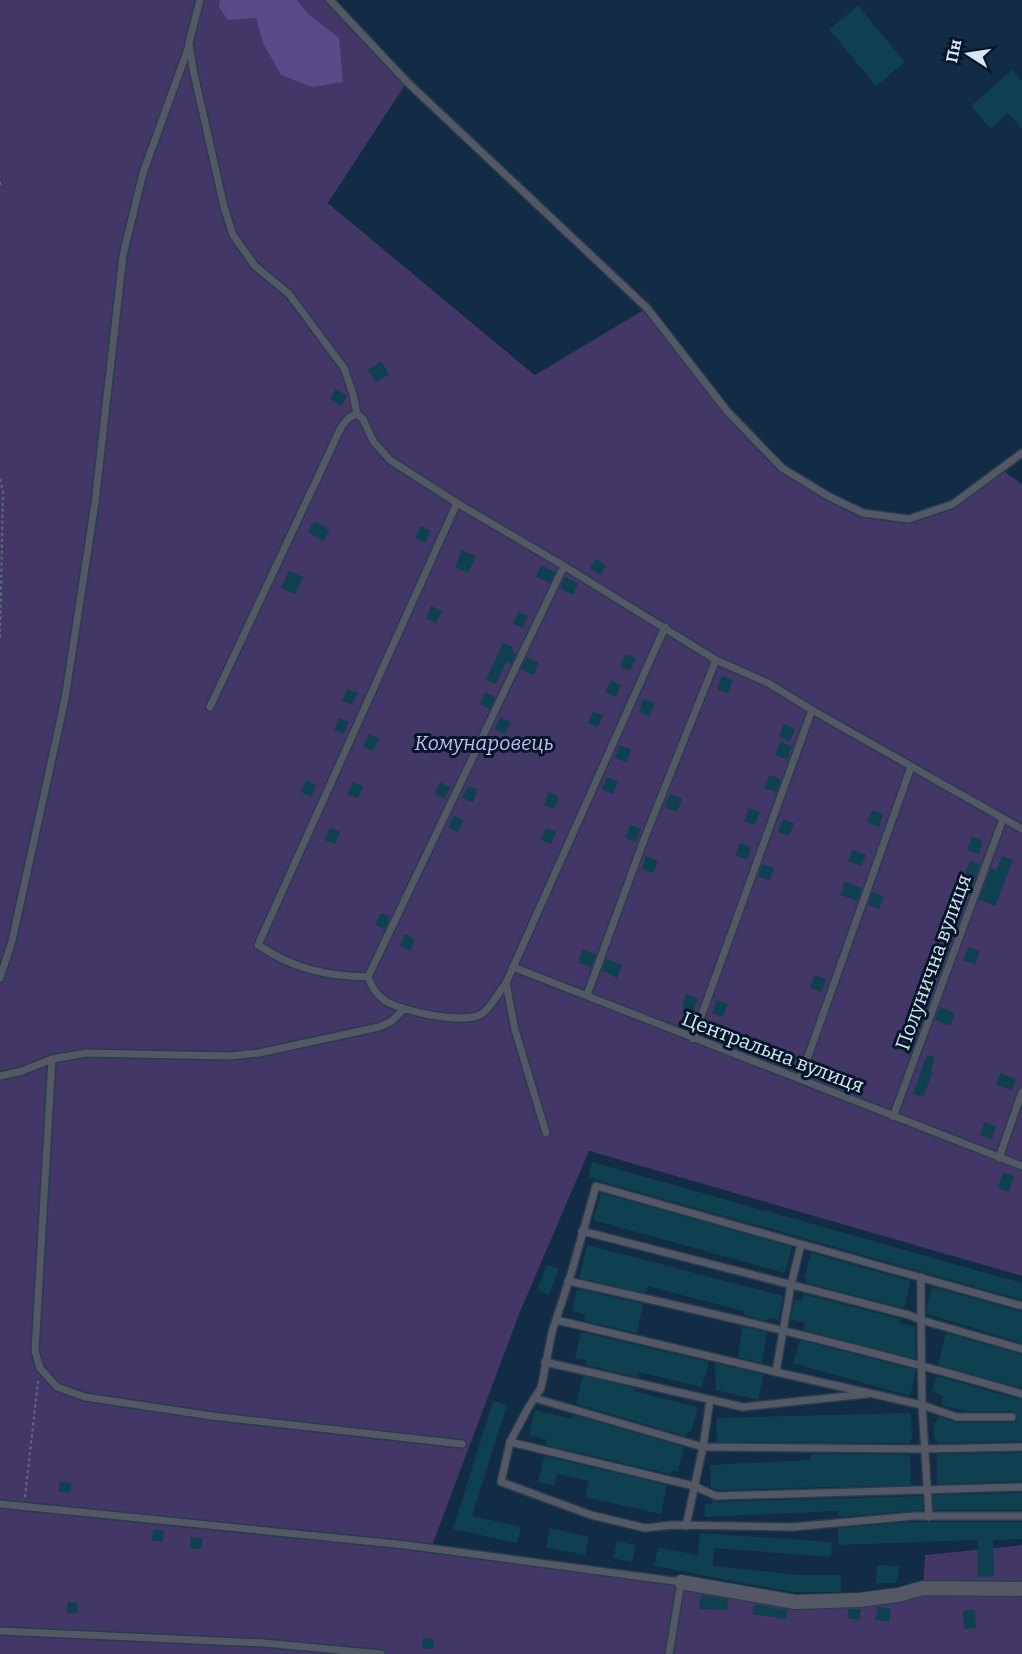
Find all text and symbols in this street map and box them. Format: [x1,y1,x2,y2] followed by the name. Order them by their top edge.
[938,24,998,84] north arrow
[942,37,966,64] text: Пн
[415,731,554,755] park label: Комунаровець
[890,871,976,1053] street label: Полунична вулиця
[679,1006,867,1098] street label: Центральна вулиця

